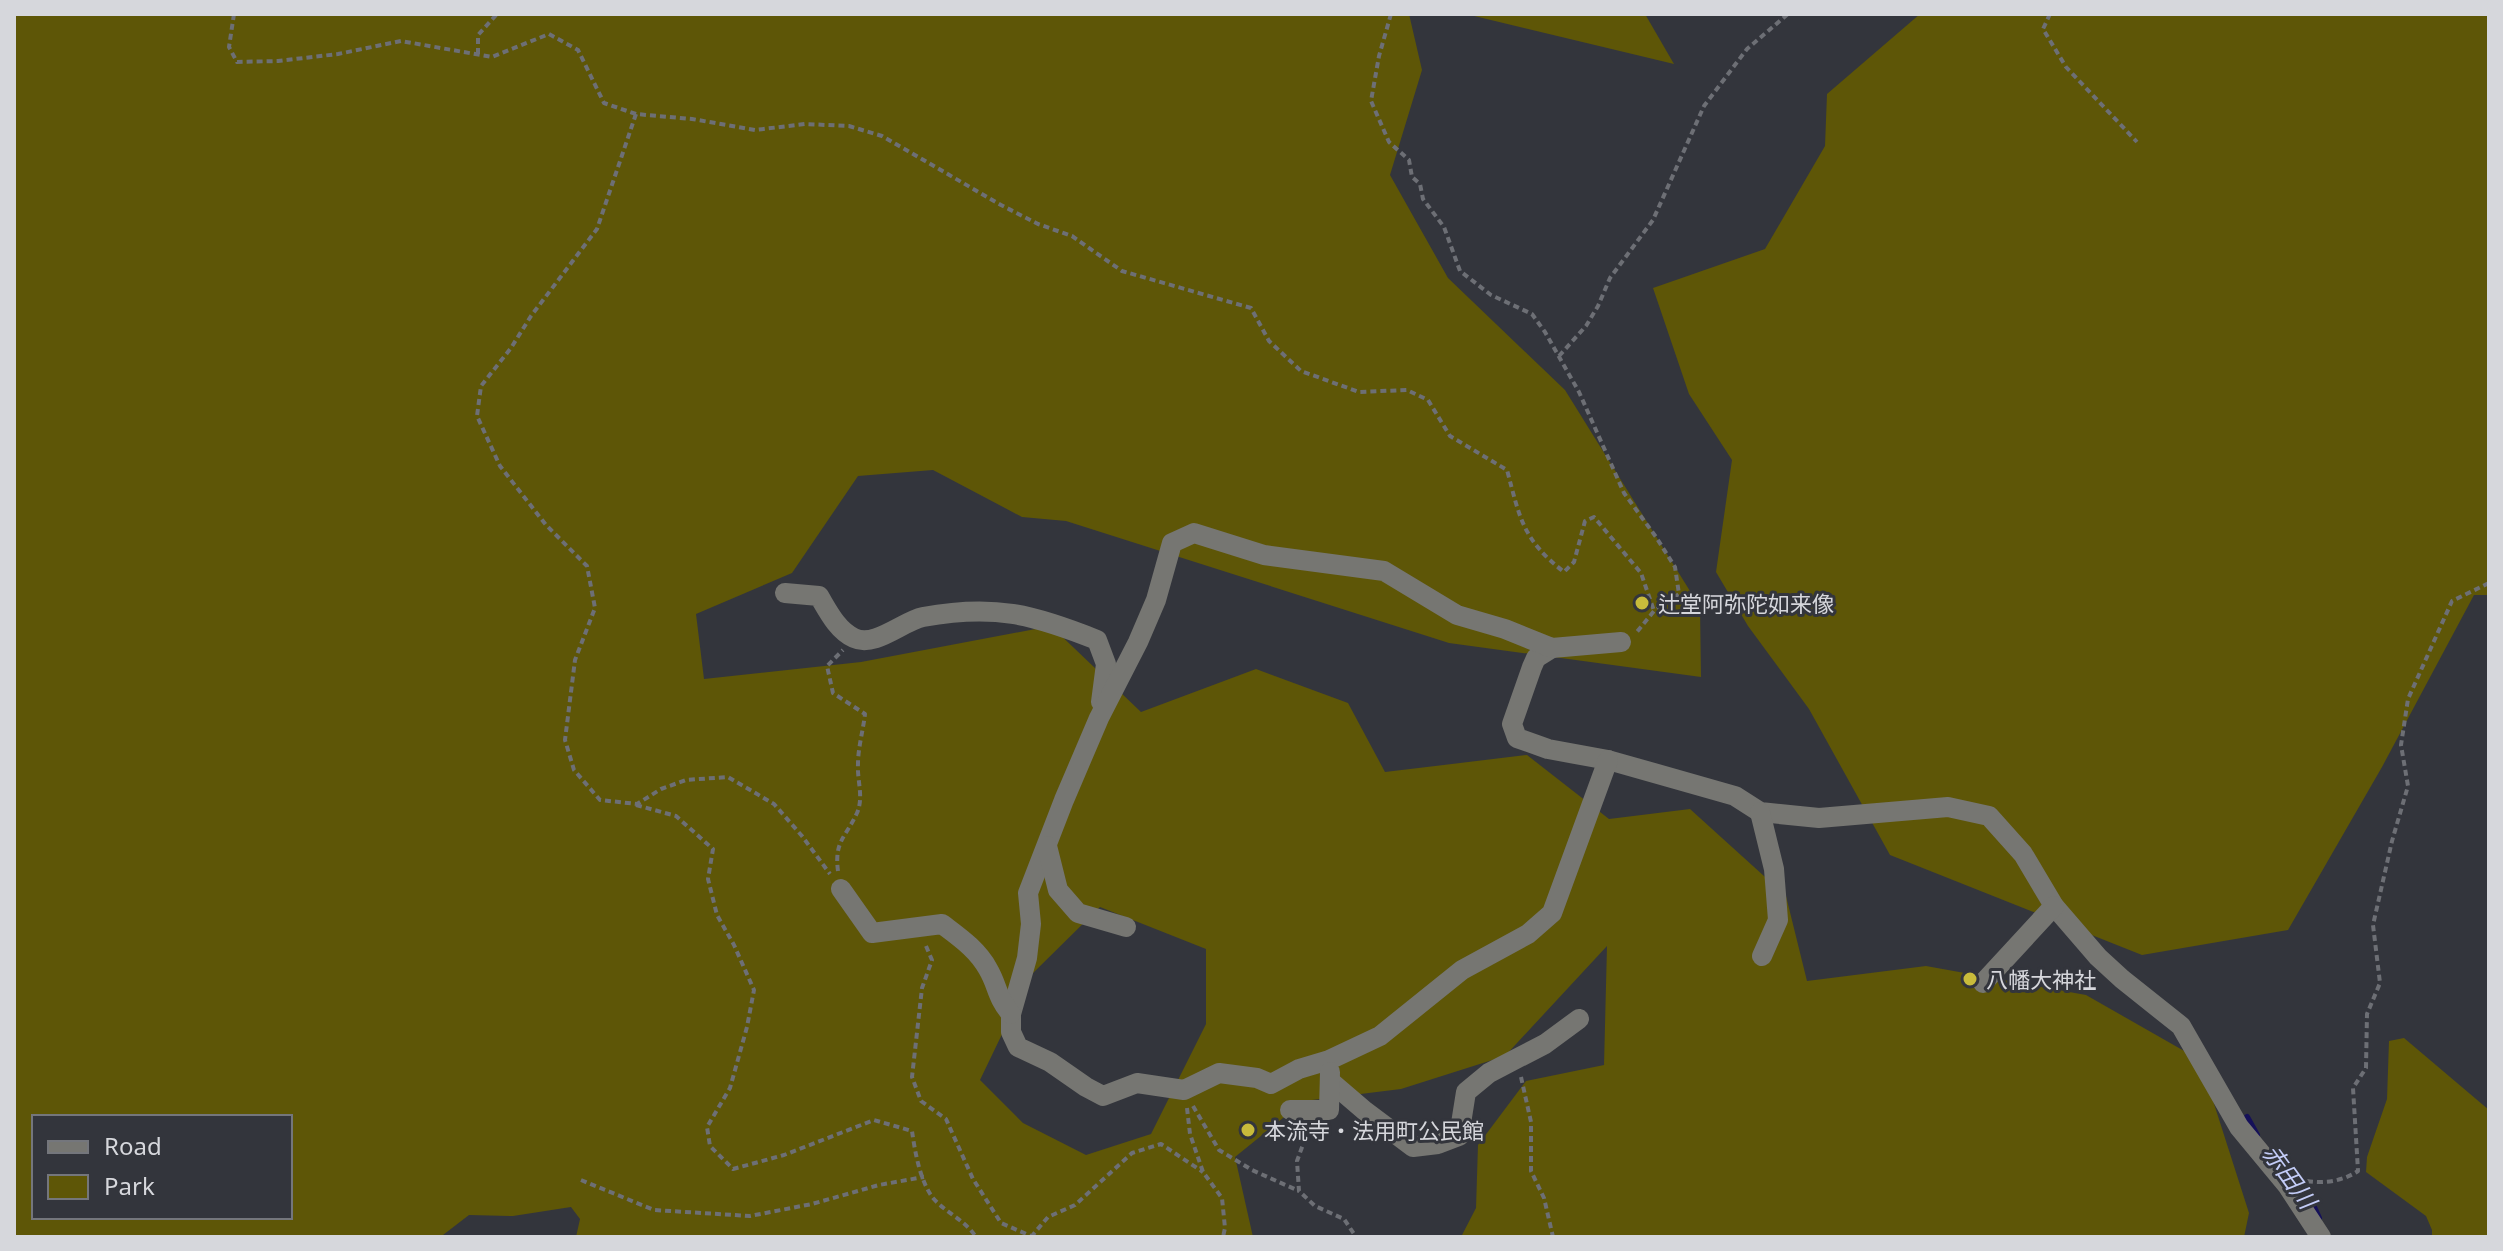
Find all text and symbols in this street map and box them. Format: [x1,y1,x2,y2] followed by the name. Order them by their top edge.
[1658,588,1834,618] place label: 辻堂阿弥陀如来像
[1633,594,1651,612] marker: 辻堂阿弥陀如来像
[1986,964,2096,994] place label: 八幡大神社
[1961,970,1979,988] marker: 八幡大神社
[32,1115,292,1219] legend
[1264,1115,1484,1145] place label: 本流寺・法用町公民館
[1239,1121,1257,1139] marker: 本流寺・法用町公民館
[104,1129,162,1162] text: Road
[2255,1137,2326,1217] water label: 赤田川
[104,1169,155,1202] text: Park

